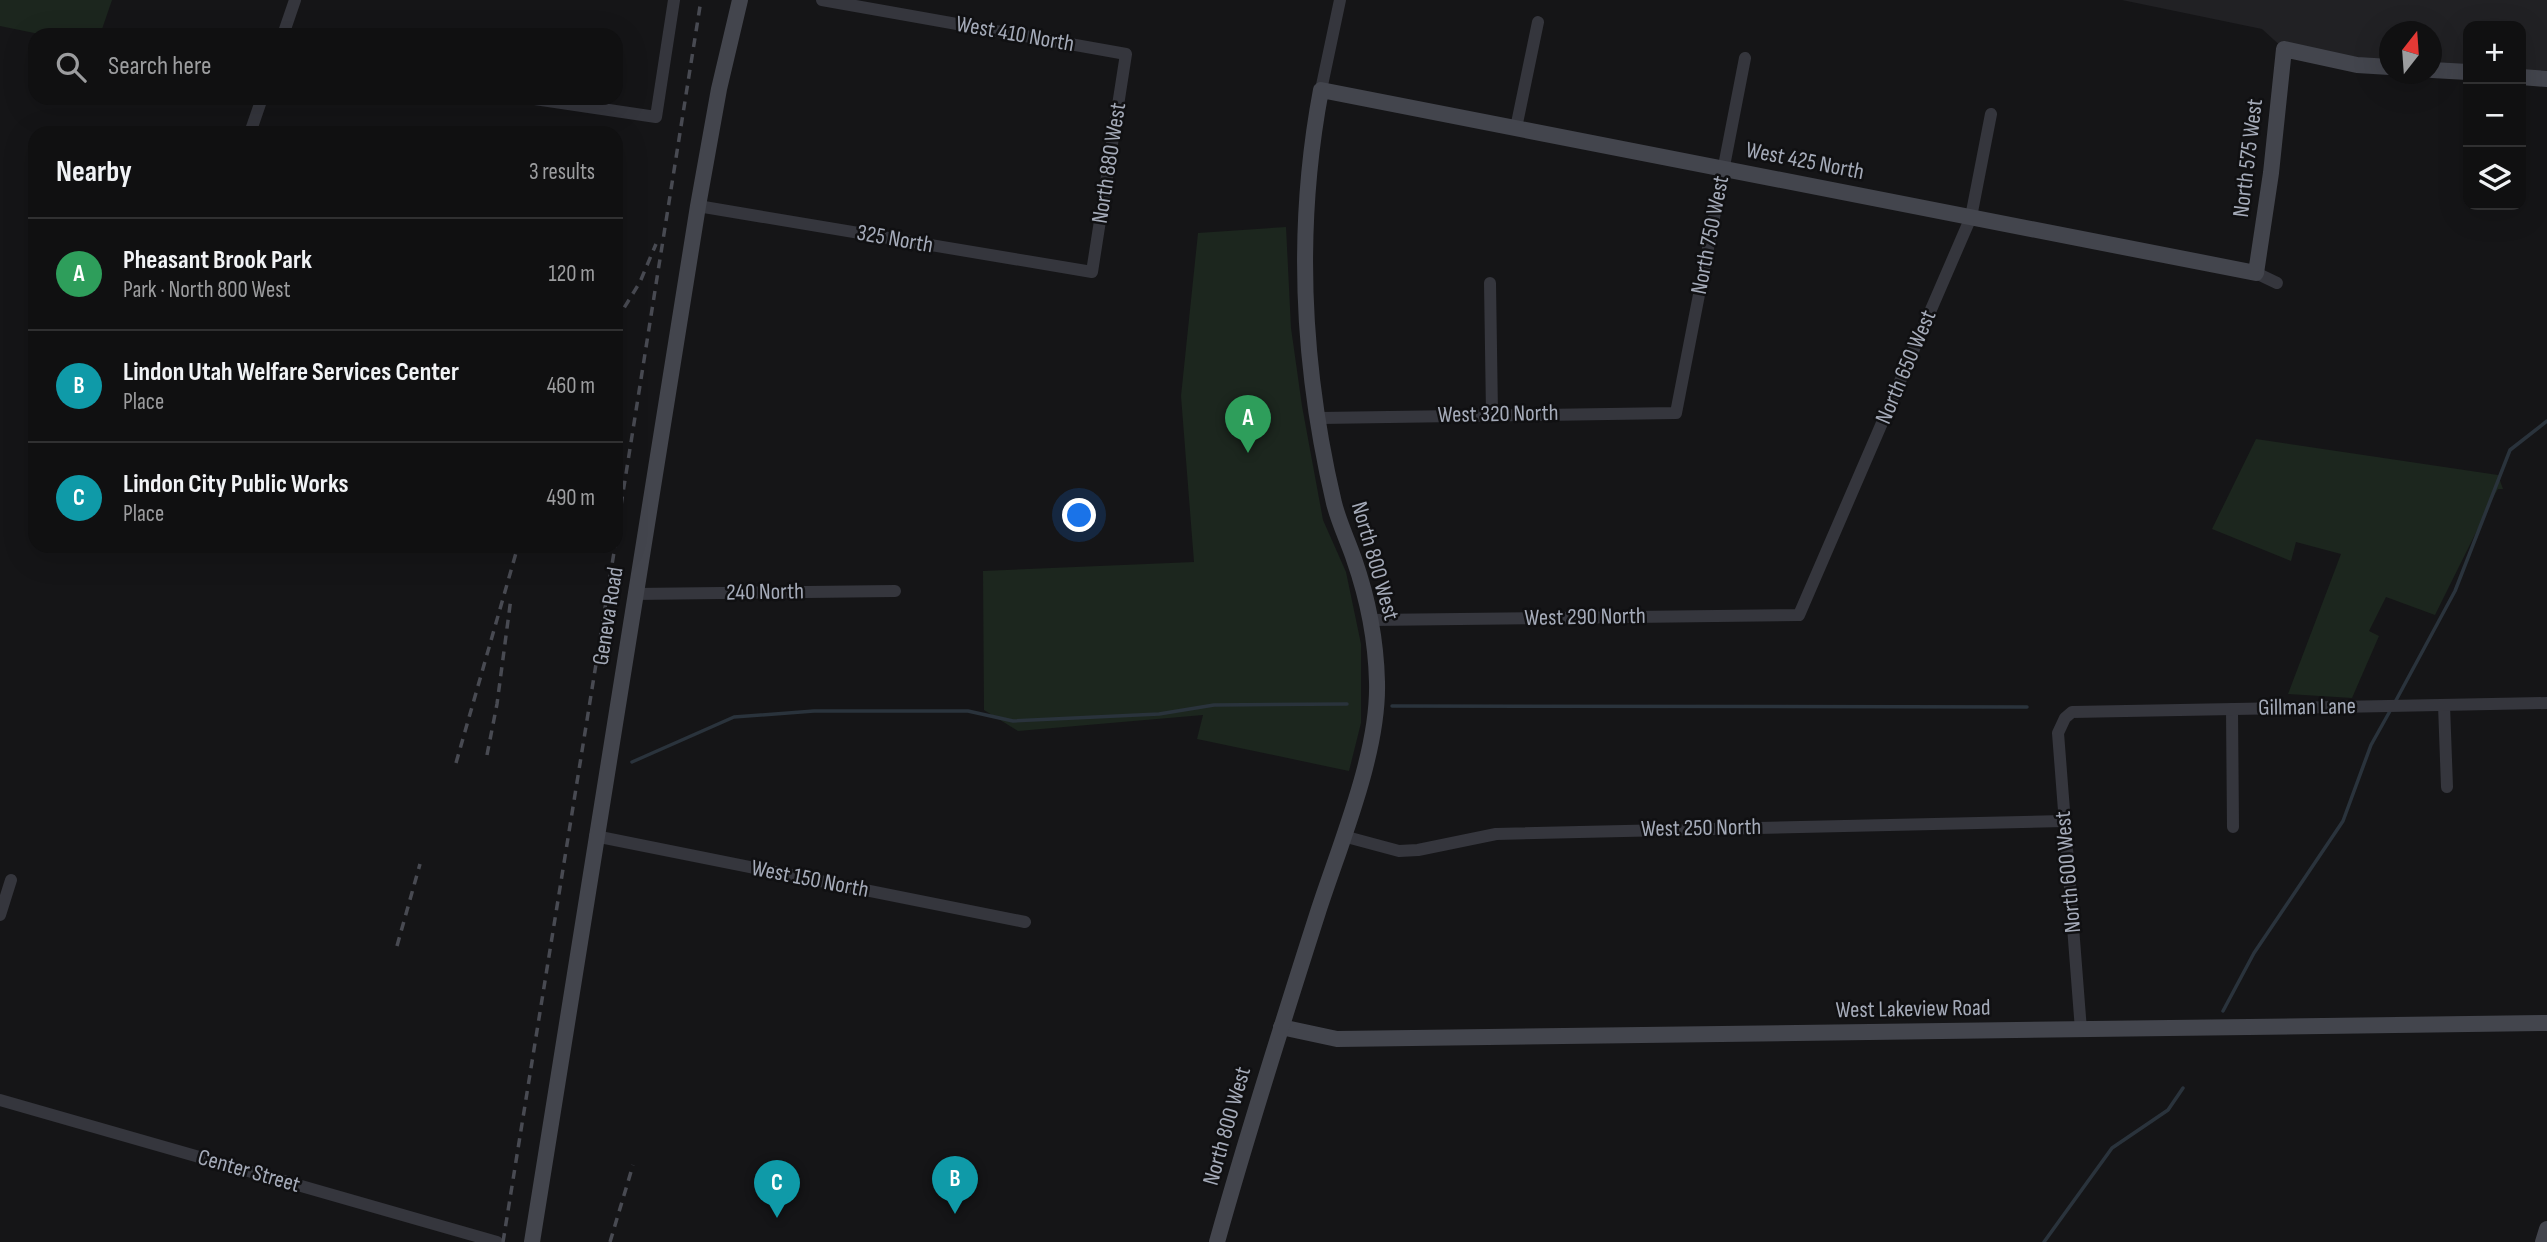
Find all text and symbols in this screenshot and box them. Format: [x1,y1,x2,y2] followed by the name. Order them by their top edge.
[954,10,1076,58] street label: West 410 North
[2379,21,2442,84] north arrow
[2463,21,2526,210] map controls
[2463,21,2526,84] button: +
[28,28,623,105] search box
[52,48,90,86] icon: search
[108,51,211,82] text: Search here
[2463,84,2526,147] button: −
[2227,97,2269,219] street label: North 575 West
[1086,101,1132,225] street label: North 880 West
[1744,136,1866,186] street label: West 425 North
[2463,147,2526,210] button: layers
[56,154,132,190] text: Nearby
[529,158,595,186] text: 3 results
[1685,173,1735,297] street label: North 750 West
[855,219,935,259] street label: 325 North
[123,245,312,276] text: Pheasant Brook Park
[74,260,84,288] text: A
[549,260,595,288] text: 120 m
[123,276,291,304] text: Park · North 800 West
[1869,306,1943,428] street label: North 650 West
[123,357,459,388] text: Lindon Utah Welfare Services Center
[74,372,84,400] text: B
[547,372,595,400] text: 460 m
[123,388,164,416] text: Place
[1225,395,1271,453] pin: A
[1437,399,1559,429] street label: West 320 North
[123,469,348,500] text: Lindon City Public Works
[73,484,85,512] text: C
[546,484,595,512] text: 490 m
[1062,498,1096,532] your location
[1345,498,1405,624] street label: North 800 West
[123,500,164,528] text: Place
[586,565,630,667] street label: Geneva Road
[726,577,804,607] street label: 240 North
[1524,602,1646,632] street label: West 290 North
[2258,692,2356,722] street label: Gillman Lane
[2049,810,2087,934] street label: North 600 West
[1641,813,1761,843] street label: West 250 North
[749,854,871,904] street label: West 150 North
[1835,994,1991,1024] street label: West Lakeview Road
[1197,1063,1257,1189] street label: North 800 West
[195,1143,303,1199] street label: Center Street
[932,1156,978,1214] pin: B
[754,1160,800,1218] pin: C

